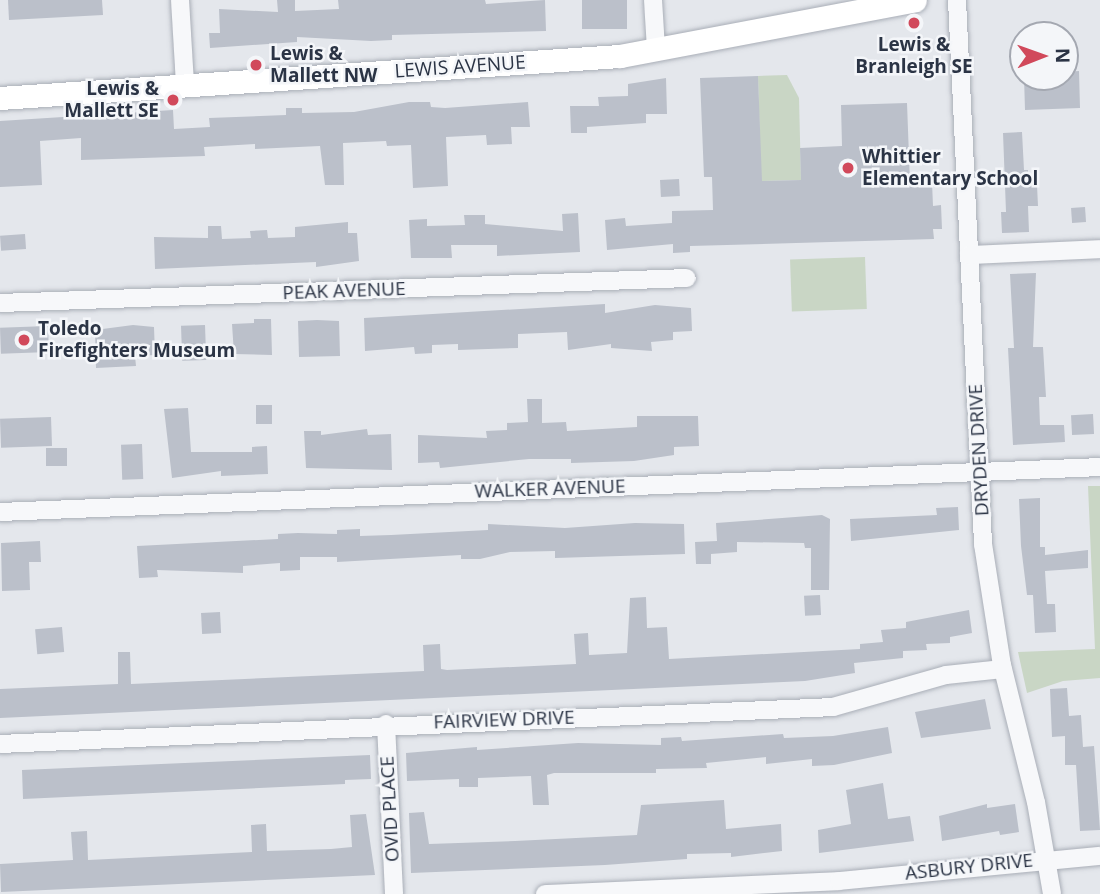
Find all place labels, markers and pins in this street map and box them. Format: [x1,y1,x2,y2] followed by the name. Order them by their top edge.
[906,15,922,31] marker: Lewis & Branleigh SE
[855,34,973,78] place label: Lewis & Branleigh SE
[270,43,377,87] place label: Lewis & Mallett NW
[248,57,264,73] marker: Lewis & Mallett NW
[64,78,159,122] place label: Lewis & Mallett SE
[165,92,181,108] marker: Lewis & Mallett SE
[862,146,1038,190] place label: Whittier Elementary School
[840,160,856,176] marker: Whittier Elementary School
[38,318,235,362] place label: Toledo Firefighters Museum
[16,332,32,348] marker: Toledo Firefighters Museum

